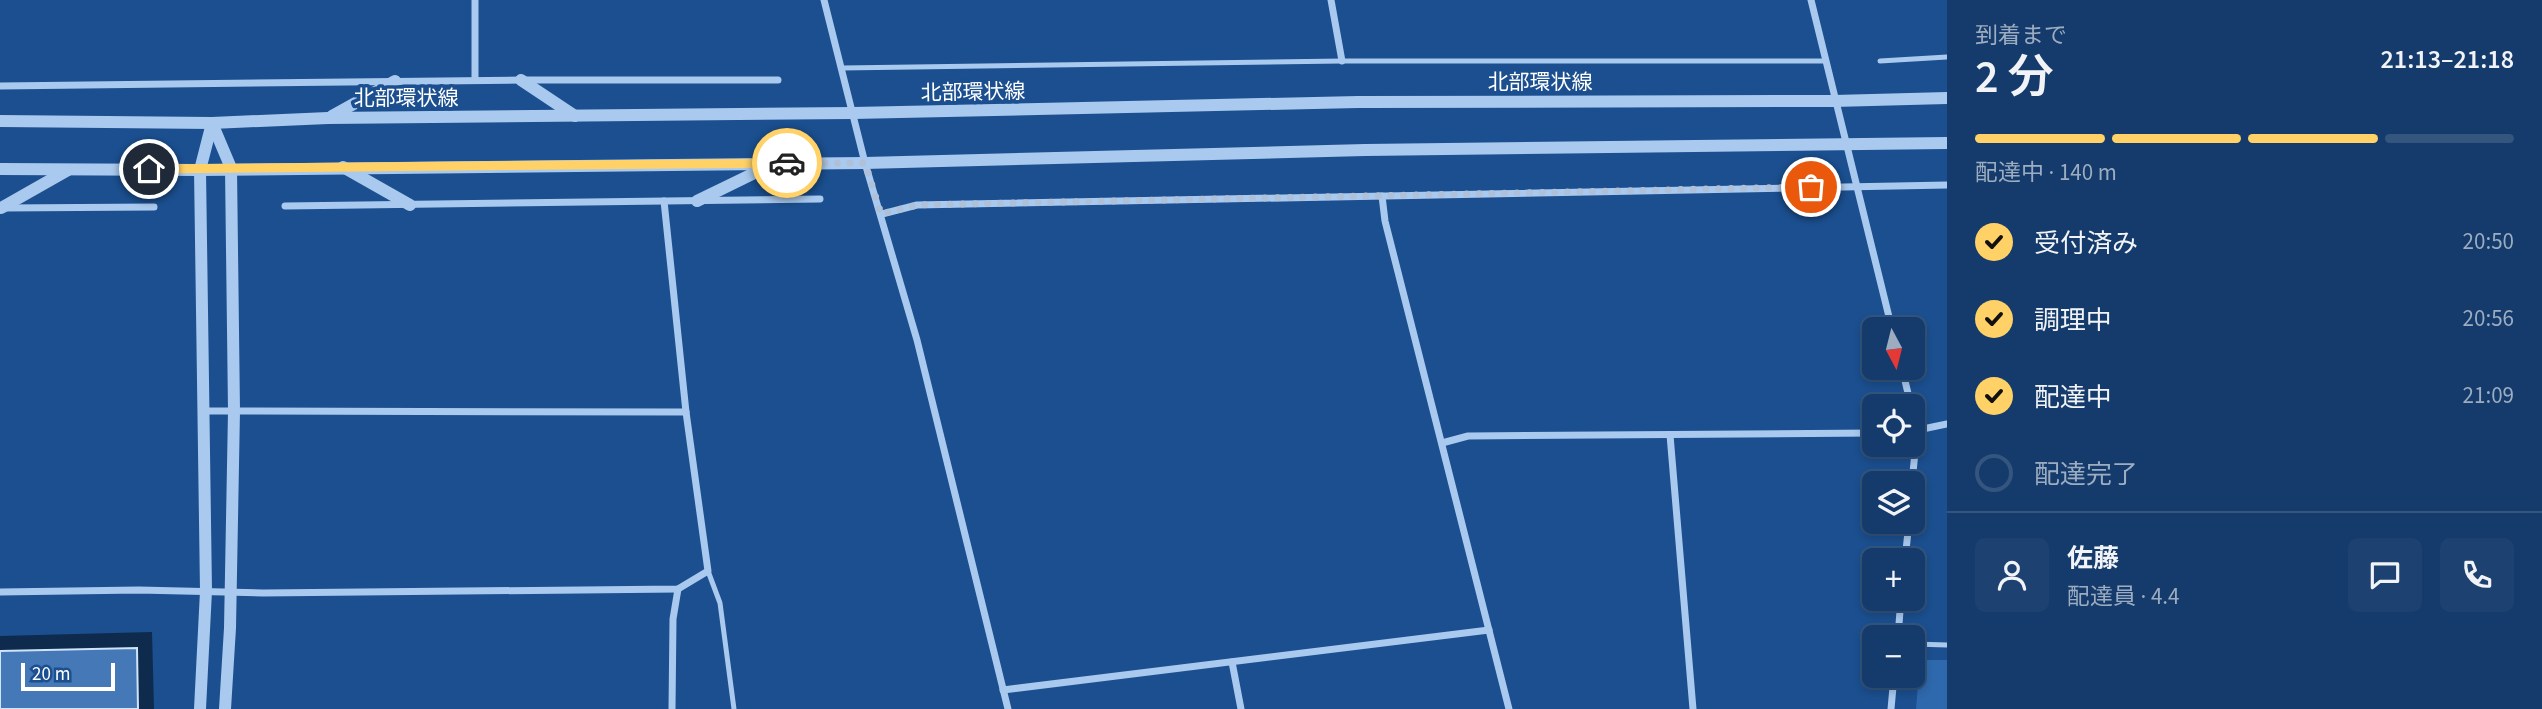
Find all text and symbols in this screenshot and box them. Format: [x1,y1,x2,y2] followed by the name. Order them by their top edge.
[1975,19,2067,52] text: 到着まで
[2381,41,2514,78] text: 21:13–21:18
[1975,45,2054,110] text: 2 分
[1488,67,1593,97] street label: 北部環状線
[920,76,1026,108] street label: 北部環状線
[354,83,459,113] street label: 北部環状線
[752,128,822,198] courier
[119,139,179,199] pin
[768,144,806,182] icon: car
[130,150,168,188] icon: home
[1975,156,2117,189] text: 配達中 · 140 m
[1781,157,1841,217] pin
[1792,168,1830,206] icon: bag
[1975,223,2013,261] icon: check
[2034,225,2138,262] text: 受付済み
[2463,225,2514,258] text: 20:50
[1975,300,2013,338] icon: check
[2034,302,2112,339] text: 調理中
[2463,302,2514,335] text: 20:56
[1862,317,1925,380] north arrow
[1862,317,1925,688] map controls
[1975,377,2013,415] icon: check
[2034,379,2112,416] text: 配達中
[2463,379,2514,412] text: 21:09
[1862,394,1925,457] button: locate
[2034,456,2138,493] text: 配達完了
[1862,471,1925,534] button: layers
[1975,538,2049,612] button: person
[2348,538,2422,612] button: chat
[2440,538,2514,612] button: phone
[2067,540,2119,577] text: 佐藤
[1862,548,1925,611] button: +
[2067,580,2180,613] text: 配達員 · 4.4
[1862,625,1925,688] button: −
[21,660,116,692] scale bar
[32,661,70,688] text: 20 m

